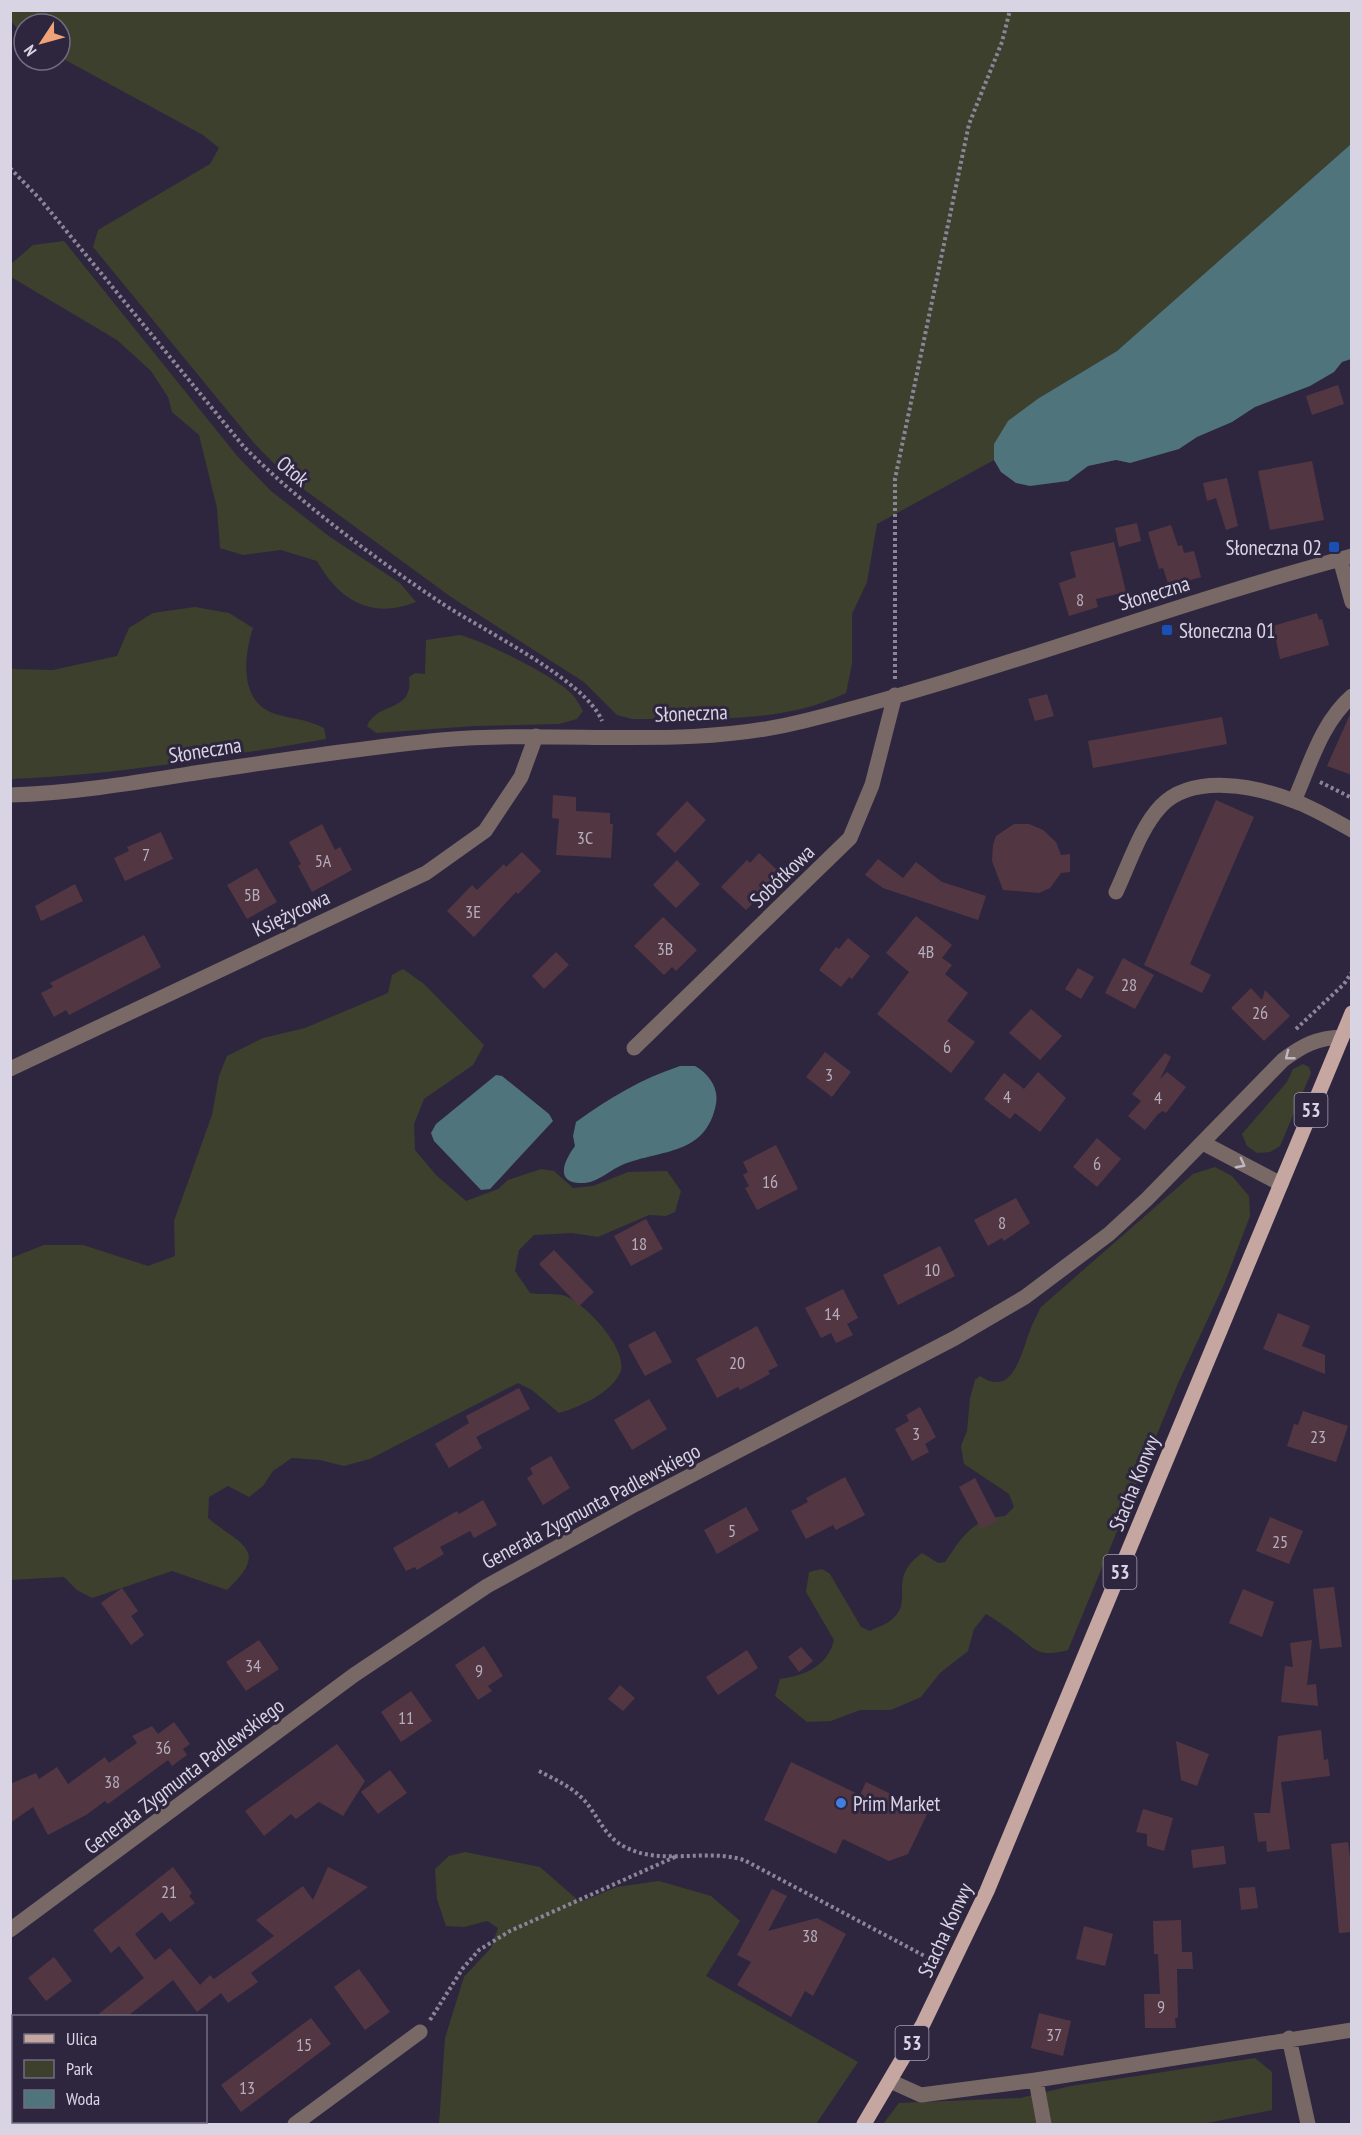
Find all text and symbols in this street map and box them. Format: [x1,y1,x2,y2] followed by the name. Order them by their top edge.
[12,12,72,72] north arrow
[19,41,40,60] text: N
[271,450,315,492] street label: Otok
[1226,534,1322,561] place label: Słoneczna 02
[1327,540,1341,554] marker: Słoneczna 02
[1115,569,1193,617] street label: Słoneczna
[1076,588,1084,611] house number: 8
[1179,617,1275,644] place label: Słoneczna 01
[1160,623,1174,637] marker: Słoneczna 01
[654,698,728,728] street label: Słoneczna
[167,731,243,769] street label: Słoneczna
[577,826,593,849] house number: 3C
[744,839,820,913] street label: Sobótkowa
[142,843,150,866] house number: 7
[315,849,332,872] house number: 5A
[244,883,260,906] house number: 5B
[248,883,334,943] street label: Księżycowa
[465,900,481,923] house number: 3E
[657,937,673,960] house number: 3B
[918,940,934,963] house number: 4B
[1121,973,1137,996] house number: 28
[1252,1001,1268,1024] house number: 26
[943,1035,951,1058] house number: 6
[1284,1048,1295,1059] one-way arrow
[825,1063,833,1086] house number: 3
[1003,1085,1011,1108] house number: 4
[1154,1086,1162,1109] house number: 4
[1294,1093,1328,1127] road number: 53
[1093,1152,1101,1175] house number: 6
[1235,1157,1246,1168] one-way arrow
[762,1170,778,1193] house number: 16
[998,1211,1006,1234] house number: 8
[631,1232,647,1255] house number: 18
[924,1258,940,1281] house number: 10
[824,1302,840,1325] house number: 14
[729,1351,745,1374] house number: 20
[912,1422,920,1445] house number: 3
[1310,1425,1326,1448] house number: 23
[1103,1431,1165,1535] street label: Stacha Konwy
[477,1437,705,1575] street label: Generała Zygmunta Padlewskiego
[728,1519,736,1542] house number: 5
[1272,1530,1288,1553] house number: 25
[1104,1555,1136,1589] road number: 53
[245,1654,261,1677] house number: 34
[475,1659,483,1682] house number: 9
[79,1692,289,1860] street label: Generała Zygmunta Padlewskiego
[398,1706,414,1729] house number: 11
[155,1736,171,1759] house number: 36
[104,1770,120,1793] house number: 38
[853,1790,940,1817] place label: Prim Market
[834,1796,848,1810] marker: Prim Market
[911,1878,979,1981] street label: Stacha Konwy
[161,1880,177,1903] house number: 21
[802,1924,818,1947] house number: 38
[1157,1995,1165,2018] house number: 9
[12,2015,207,2123] legend
[1046,2023,1062,2046] house number: 37
[896,2026,928,2060] road number: 53
[66,2027,97,2050] text: Ulica
[296,2033,312,2056] house number: 15
[66,2057,93,2080] text: Park
[239,2076,255,2099] house number: 13
[66,2087,100,2110] text: Woda

